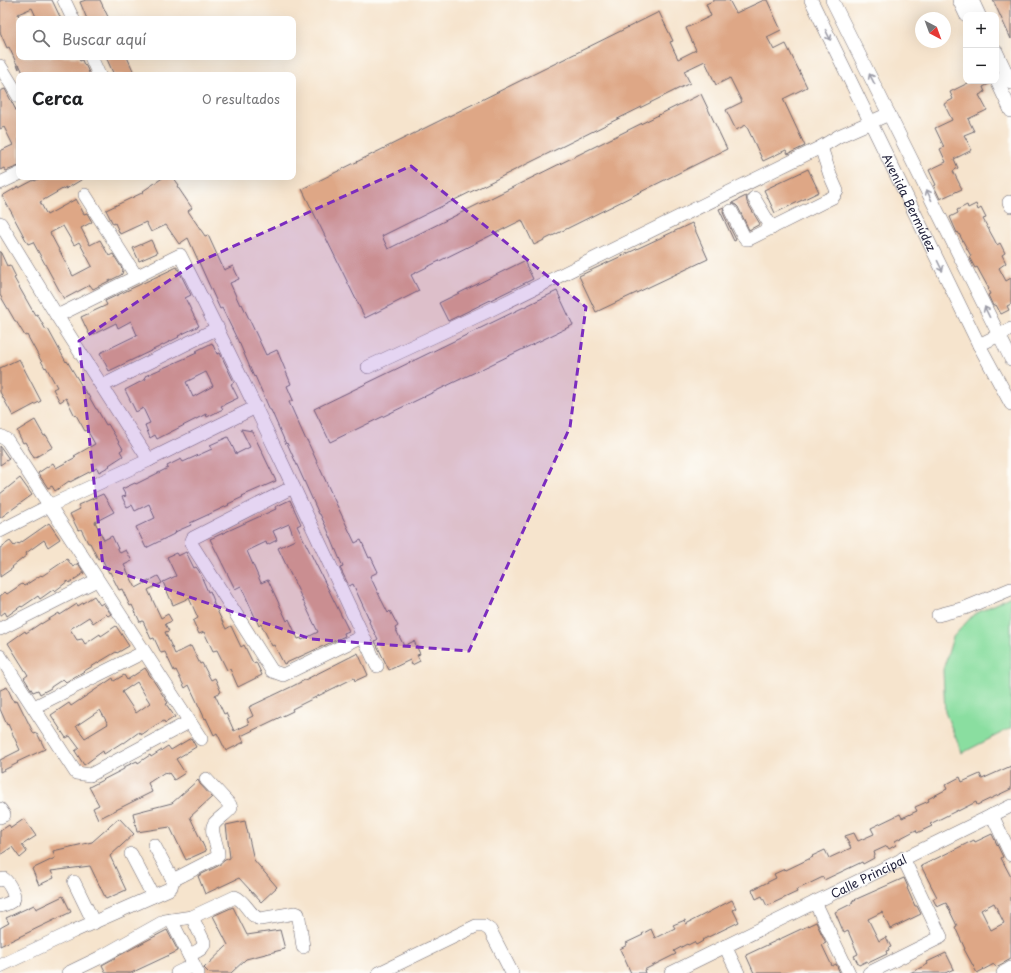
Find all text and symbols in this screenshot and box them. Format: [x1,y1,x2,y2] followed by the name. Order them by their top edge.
[915,12,951,48] north arrow
[963,12,999,84] map controls
[963,12,999,48] button: +
[16,16,296,60] search box
[30,27,52,49] icon: search
[62,27,146,50] text: Buscar aquí
[825,29,832,41] one-way arrow
[963,48,999,84] button: −
[867,73,875,85] one-way arrow
[32,85,83,111] text: Cerca
[202,89,280,108] text: 0 resultados
[878,150,941,254] street label: Avenida Bermúdez
[925,190,933,202] one-way arrow
[937,259,944,271] one-way arrow
[983,306,990,318] one-way arrow
[827,850,910,902] street label: Calle Principal

